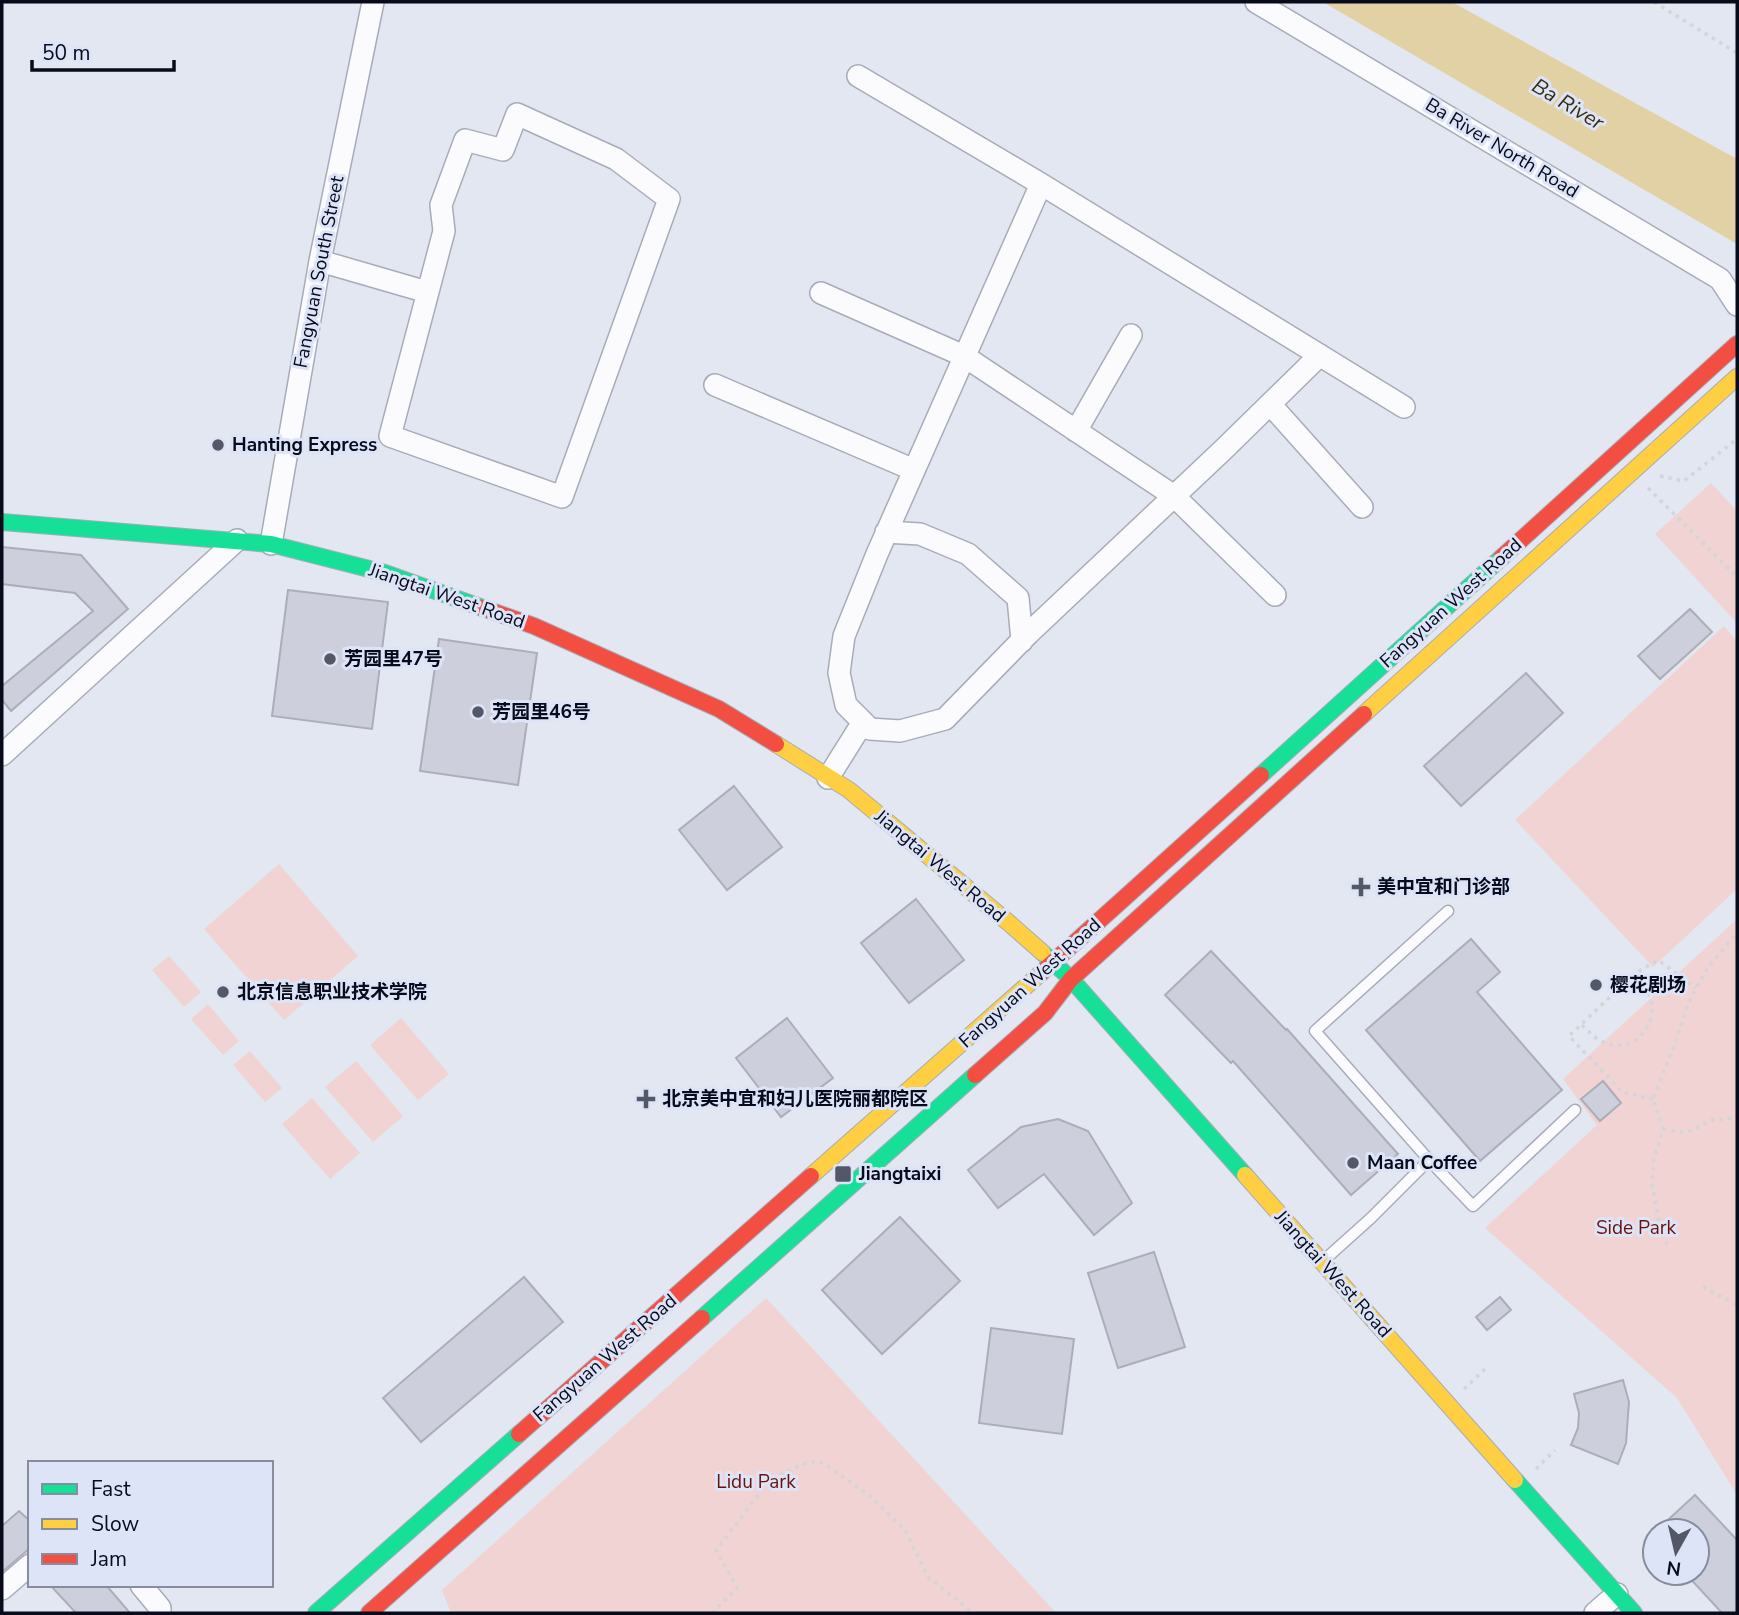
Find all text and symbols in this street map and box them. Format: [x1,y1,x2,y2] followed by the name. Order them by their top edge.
[32,28,173,72] scale bar
[42,39,91,67] text: 50 m
[1527,72,1609,137] water label: Ba River
[1420,92,1584,204] street label: Ba River North Road
[288,173,350,370] street label: Fangyuan South Street
[232,432,377,458] place label: Hanting Express
[210,437,226,453] marker: Hanting Express
[1374,532,1528,674] street label: Fangyuan West Road
[365,557,528,635] street label: Jiangtai West Road
[344,646,443,672] place label: 芳园里47号
[322,651,338,667] marker: 芳园里47号
[492,699,591,725] place label: 芳园里46号
[470,704,486,720] marker: 芳园里46号
[868,803,1011,928] street label: Jiangtai West Road
[1377,874,1510,900] place label: 美中宜和门诊部
[1351,877,1371,897] marker: 美中宜和门诊部
[953,912,1107,1054] street label: Fangyuan West Road
[1610,972,1686,998] place label: 樱花剧场
[1588,977,1604,993] marker: 樱花剧场
[237,979,427,1005] place label: 北京信息职业技术学院
[215,984,231,1000] marker: 北京信息职业技术学院
[662,1086,928,1112] place label: 北京美中宜和妇儿医院丽都院区
[636,1089,656,1109] marker: 北京美中宜和妇儿医院丽都院区
[1367,1150,1477,1176] place label: Maan Coffee
[1345,1155,1361,1171] marker: Maan Coffee
[858,1161,941,1187] place label: Jiangtaixi
[833,1164,853,1184] marker: Jiangtaixi
[1268,1204,1397,1343] street label: Jiangtai West Road
[1596,1215,1677,1241] park label: Side Park
[527,1288,683,1428] street label: Fangyuan West Road
[28,1461,273,1587] legend
[716,1469,796,1495] park label: Lidu Park
[91,1475,131,1503] text: Fast
[91,1510,140,1538] text: Slow
[1641,1517,1711,1587] north arrow
[90,1545,127,1573] text: Jam
[1665,1554,1683,1582] text: N

